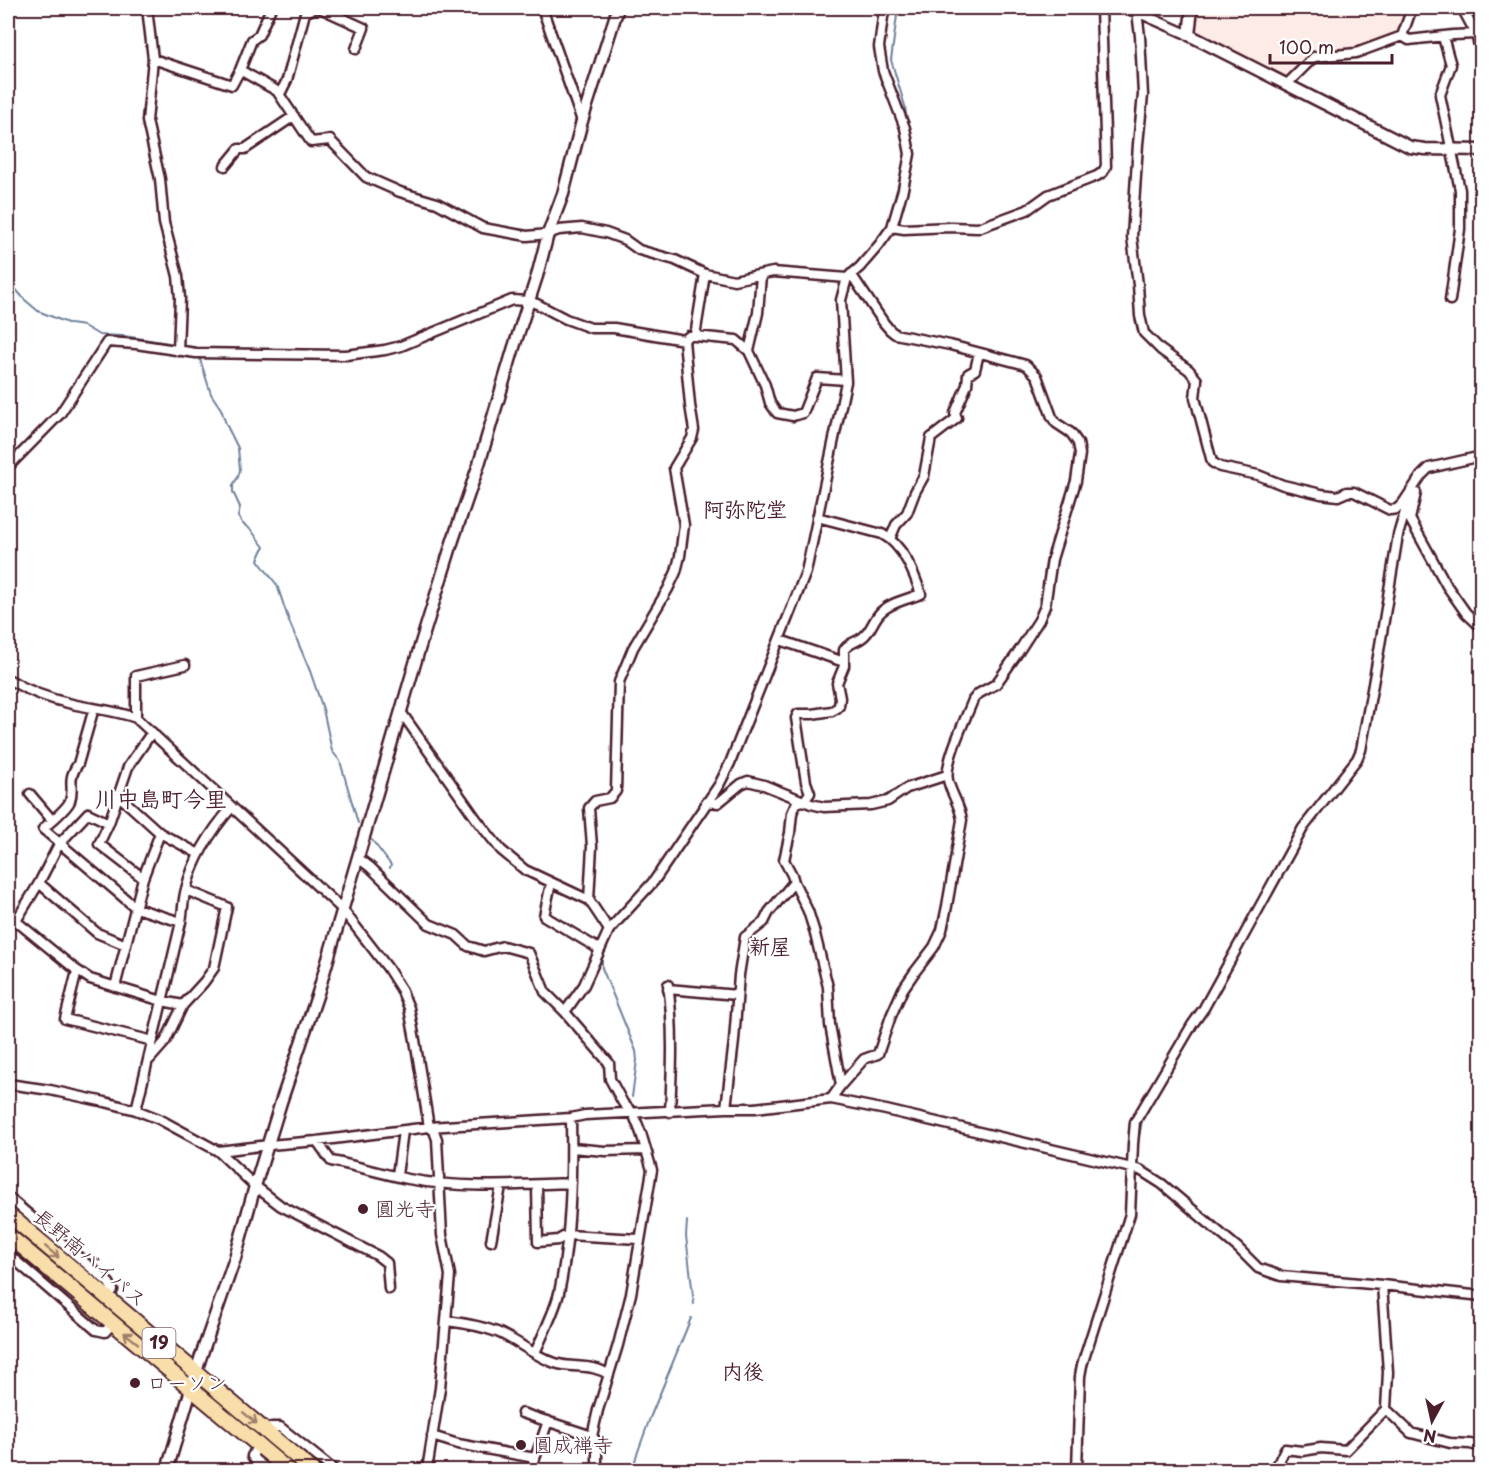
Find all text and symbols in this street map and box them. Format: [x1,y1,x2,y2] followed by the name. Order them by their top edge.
[1270,27,1392,65] scale bar
[1279,33,1334,60] text: 100 m
[703,492,787,524] district label: 阿弥陀堂
[95,781,227,814] district label: 川中島町今里
[749,929,791,961] district label: 新屋
[375,1193,435,1223] place label: 圓光寺
[28,1201,154,1314] street label: 長野南バイパス
[356,1202,370,1216] marker: 圓光寺
[44,1245,60,1258] one-way arrow
[142,1328,176,1358] road number: 19
[123,1331,139,1344] one-way arrow
[722,1354,764,1386] district label: 内後
[147,1367,227,1397] place label: ローソン
[128,1376,142,1390] marker: ローソン
[1402,1391,1462,1451] north arrow
[242,1411,258,1424] one-way arrow
[1422,1424,1438,1450] text: N
[533,1429,613,1459] place label: 圓成禅寺
[514,1438,528,1452] marker: 圓成禅寺

